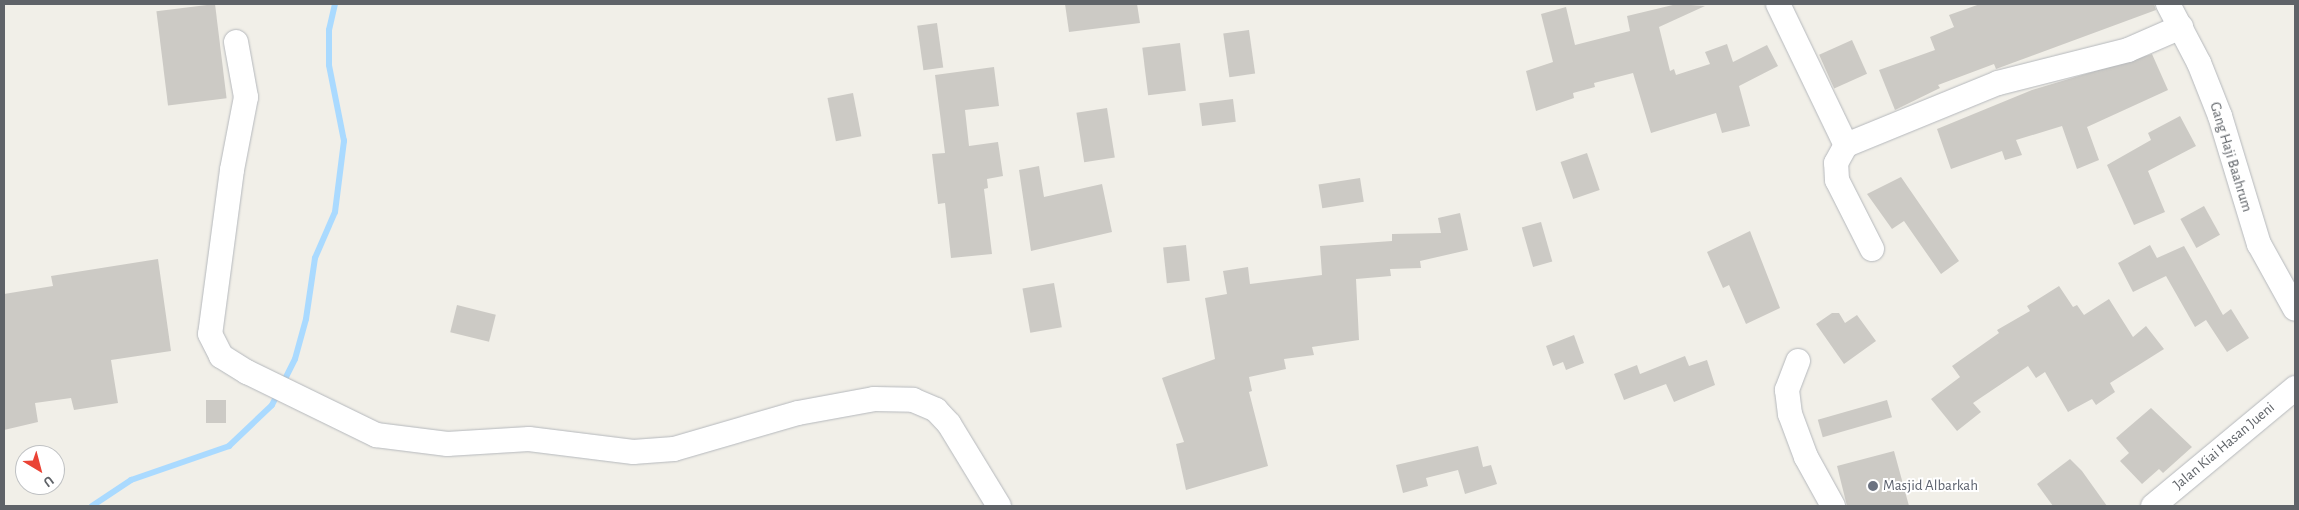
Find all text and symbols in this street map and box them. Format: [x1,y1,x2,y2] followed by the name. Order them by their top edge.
[2206,100,2256,214] street label: Gang Haji Baahrum
[2170,398,2278,494] street label: Jalan Kiai Hasan Jueni
[15,445,65,495] north arrow
[41,473,56,489] text: U
[1883,477,1978,495] place label: Masjid Albarkah
[1867,480,1879,492] marker: Masjid Albarkah

